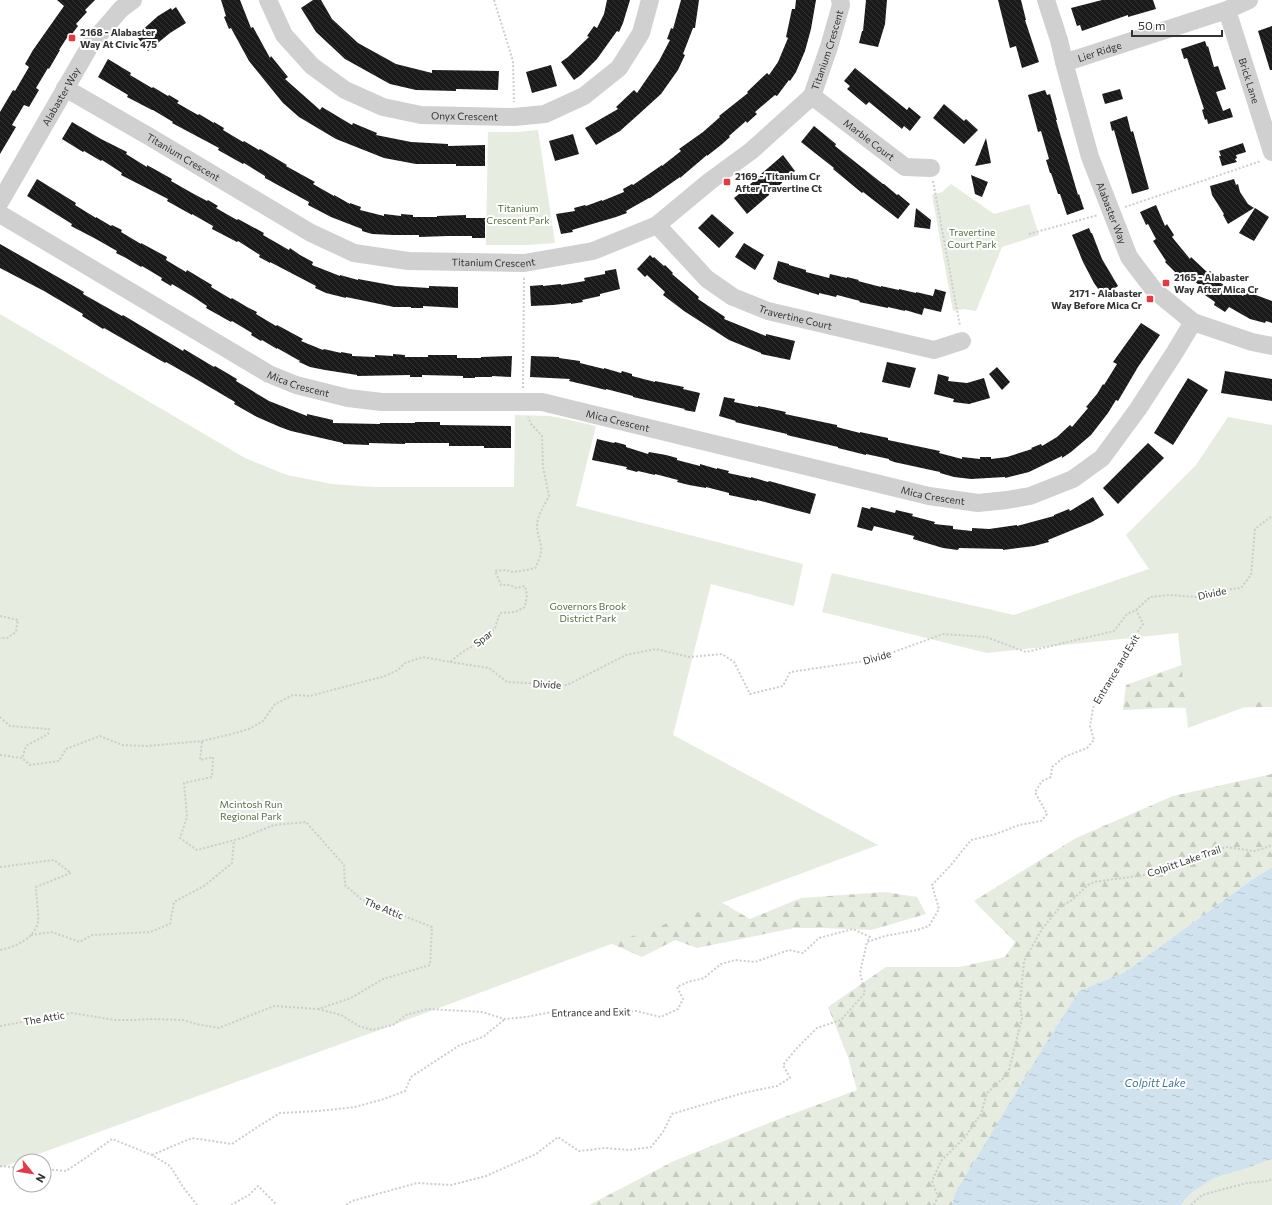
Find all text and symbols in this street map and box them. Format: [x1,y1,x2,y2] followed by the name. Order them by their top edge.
[809,8,845,92] street label: Titanium Crescent
[1132,12,1222,38] scale bar
[1138,18,1166,32] text: 50 m
[80,26,157,50] place label: 2168 - Alabaster Way At Civic 475
[67,33,77,43] marker: 2168 - Alabaster Way At Civic 475
[1076,39,1123,64] street label: Lier Ridge
[1236,56,1262,105] street label: Brick Lane
[39,65,82,128] street label: Alabaster Way
[431,109,498,123] street label: Onyx Crescent
[841,116,897,163] street label: Marble Court
[144,130,222,183] street label: Titanium Crescent
[735,170,822,194] place label: 2169 - Titanium Cr After Travertine Ct
[722,177,732,187] marker: 2169 - Titanium Cr After Travertine Ct
[1094,180,1129,246] street label: Alabaster Way
[486,202,550,226] park label: Titanium Crescent Park
[947,226,997,250] park label: Travertine Court Park
[452,255,536,269] street label: Titanium Crescent
[1174,271,1258,295] place label: 2165 - Alabaster Way After Mica Cr
[1161,278,1171,288] marker: 2165 - Alabaster Way After Mica Cr
[1051,287,1142,311] place label: 2171 - Alabaster Way Before Mica Cr
[1145,294,1155,304] marker: 2171 - Alabaster Way Before Mica Cr
[757,302,833,332] street label: Travertine Court
[265,368,331,399] street label: Mica Crescent
[585,407,651,434] street label: Mica Crescent
[900,483,966,507] street label: Mica Crescent
[1197,584,1227,602] street label: Divide
[550,600,627,624] park label: Governors Brook District Park
[471,627,495,649] street label: Spar
[1090,632,1142,706] street label: Entrance and Exit
[862,647,892,667] street label: Divide
[532,677,562,691] street label: Divide
[220,798,283,822] park label: Mcintosh Run Regional Park
[1146,843,1222,879] street label: Colpitt Lake Trail
[362,895,406,921] street label: The Attic
[551,1005,631,1019] street label: Entrance and Exit
[23,1008,66,1028] street label: The Attic
[1125,1076,1186,1089] water label: Colpitt Lake
[12,1153,52,1193] north arrow
[33,1171,49,1185] text: N

